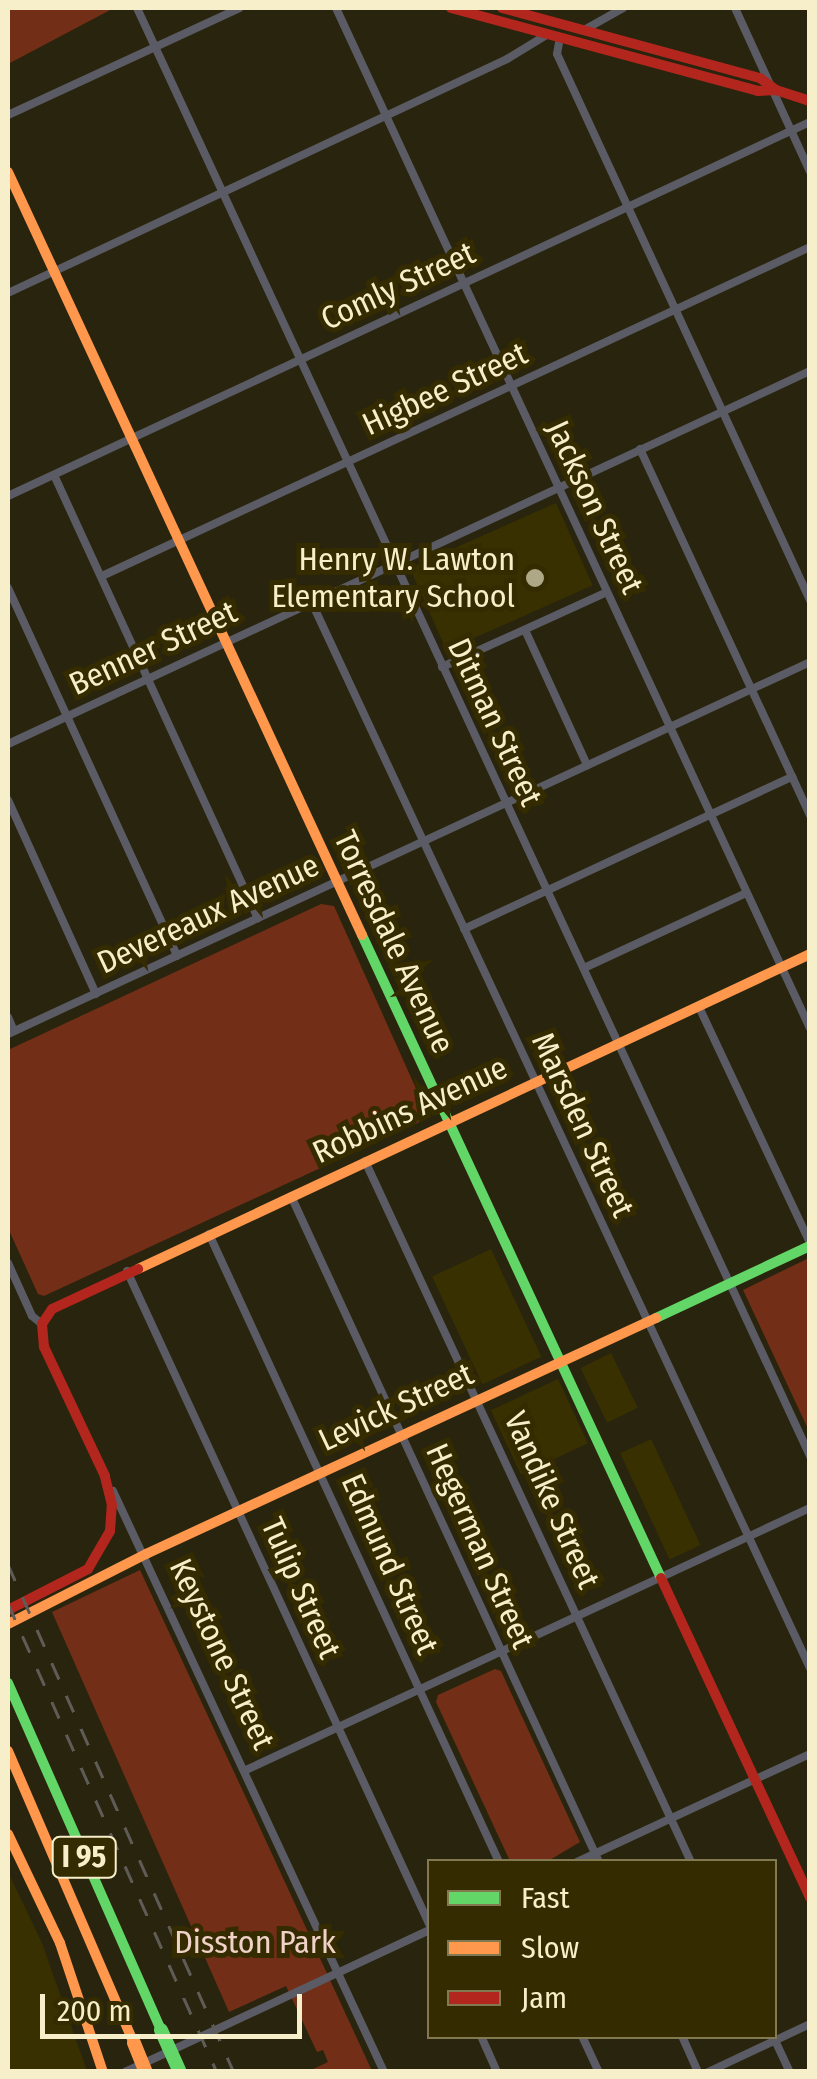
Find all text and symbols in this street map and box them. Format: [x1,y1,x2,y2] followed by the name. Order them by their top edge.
[315,234,481,338] street label: Comly Street
[357,334,533,444] street label: Higbee Street
[538,414,652,600] street label: Jackson Street
[271,541,515,616] place label: Henry W. Lawton Elementary School
[524,567,546,589] marker: Henry W. Lawton Elementary School
[63,593,243,703] street label: Benner Street
[439,632,551,812] street label: Ditman Street
[326,825,462,1059] street label: Torresdale Avenue
[91,846,325,982] street label: Devereaux Avenue
[524,1027,642,1223] street label: Marsden Street
[307,1048,513,1172] street label: Robbins Avenue
[313,1354,479,1460] street label: Levick Street
[496,1406,608,1594] street label: Vandike Street
[418,1438,542,1654] street label: Hegerman Street
[333,1468,447,1660] street label: Edmund Street
[253,1512,349,1664] street label: Tulip Street
[161,1553,283,1755] street label: Keystone Street
[52,1832,116,1882] road number: I 95
[427,1859,777,2039] legend
[521,1880,569,1916] text: Fast
[174,1923,336,1961] park label: Disston Park
[521,1930,579,1966] text: Slow
[45,1974,308,2036] scale bar
[521,1980,567,2016] text: Jam
[57,1993,132,2029] text: 200 m

